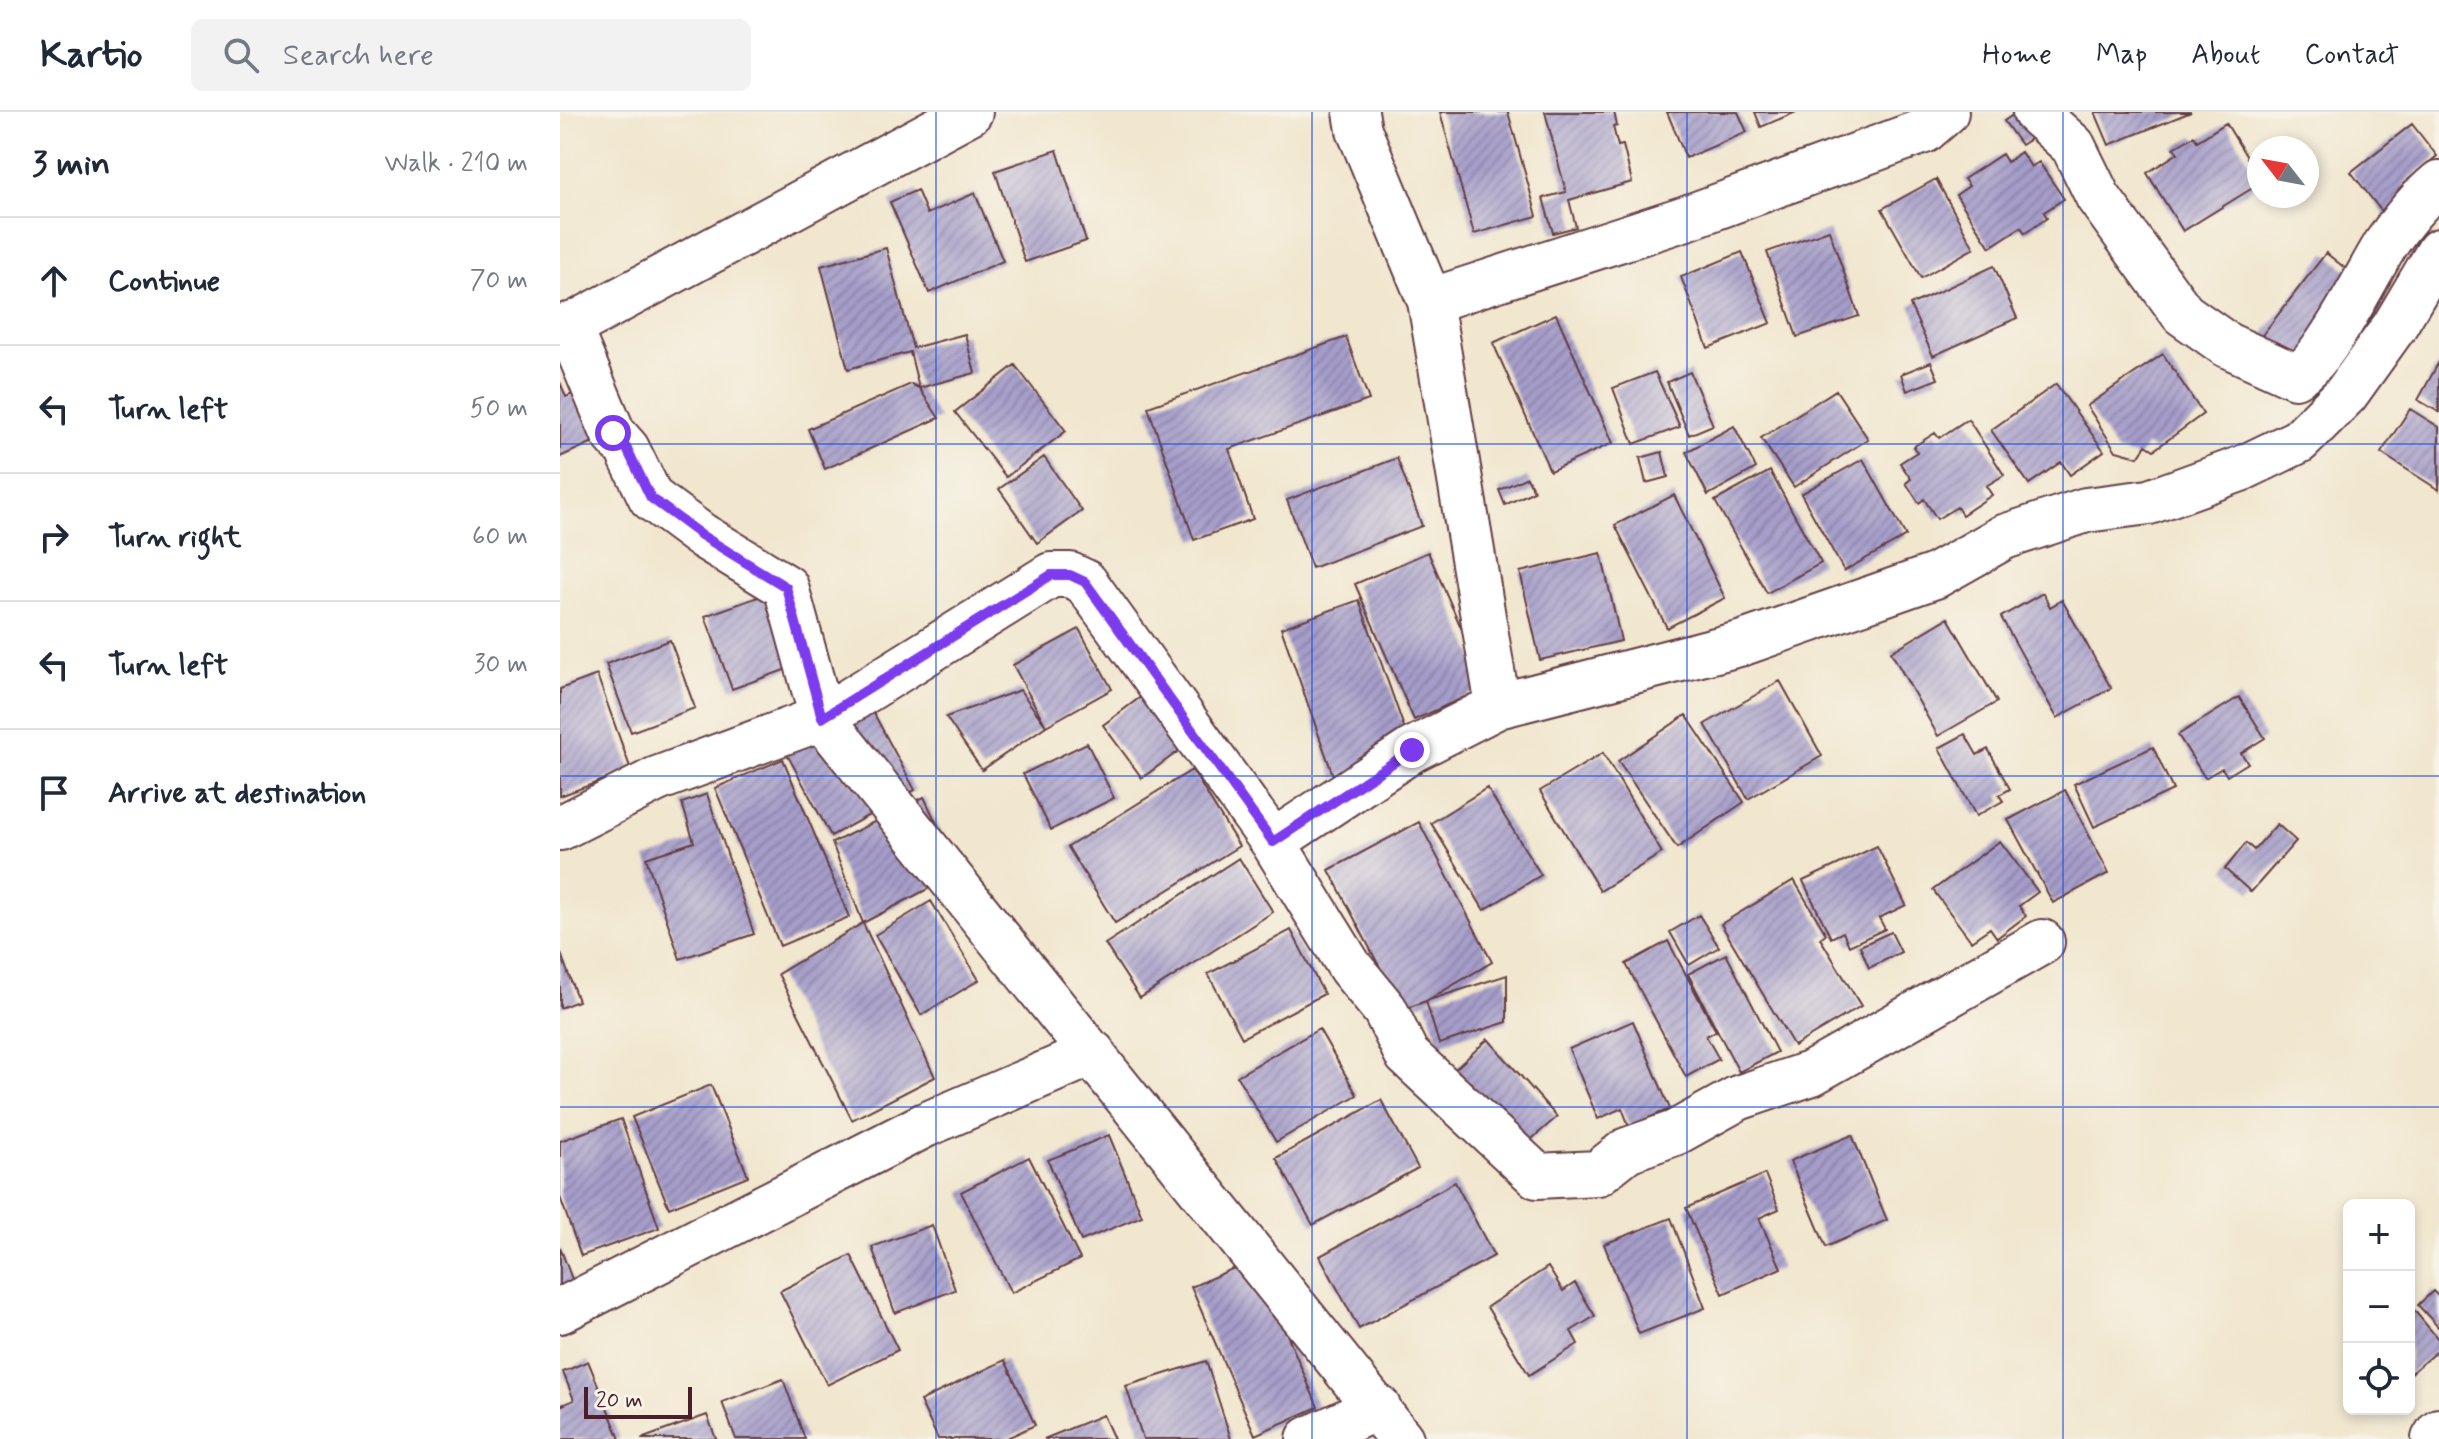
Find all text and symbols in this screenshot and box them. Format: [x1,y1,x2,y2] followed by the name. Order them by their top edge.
[191,19,751,91] search box
[40,31,143,80] text: Kartio
[219,33,263,77] icon: search
[283,36,434,75] text: Search here
[1982,37,2052,74] text: Home
[2096,37,2147,74] text: Map
[2191,37,2260,74] text: About
[2304,37,2399,74] text: Contact
[2247,136,2319,208] north arrow
[32,142,110,187] text: 3 min
[385,147,528,181] text: Walk · 210 m
[32,259,76,303] icon: ahead
[108,262,220,301] text: Continue
[470,264,528,298] text: 70 m
[32,387,76,431] icon: left
[108,390,228,429] text: Turn left
[470,392,528,426] text: 50 m
[595,415,631,451] route start
[32,515,76,559] icon: right
[108,518,241,557] text: Turn right
[472,520,528,554] text: 60 m
[32,643,76,687] icon: left
[108,646,228,685] text: Turn left
[474,648,528,682] text: 30 m
[1394,732,1430,768] route end
[32,771,76,815] icon: arrive
[108,774,366,813] text: Arrive at destination
[2343,1199,2415,1415] map controls
[2343,1199,2415,1271] button: +
[2343,1271,2415,1343] button: −
[2343,1343,2415,1415] button: locate
[584,1383,692,1419] scale bar
[596,1387,643,1415] text: 20 m

